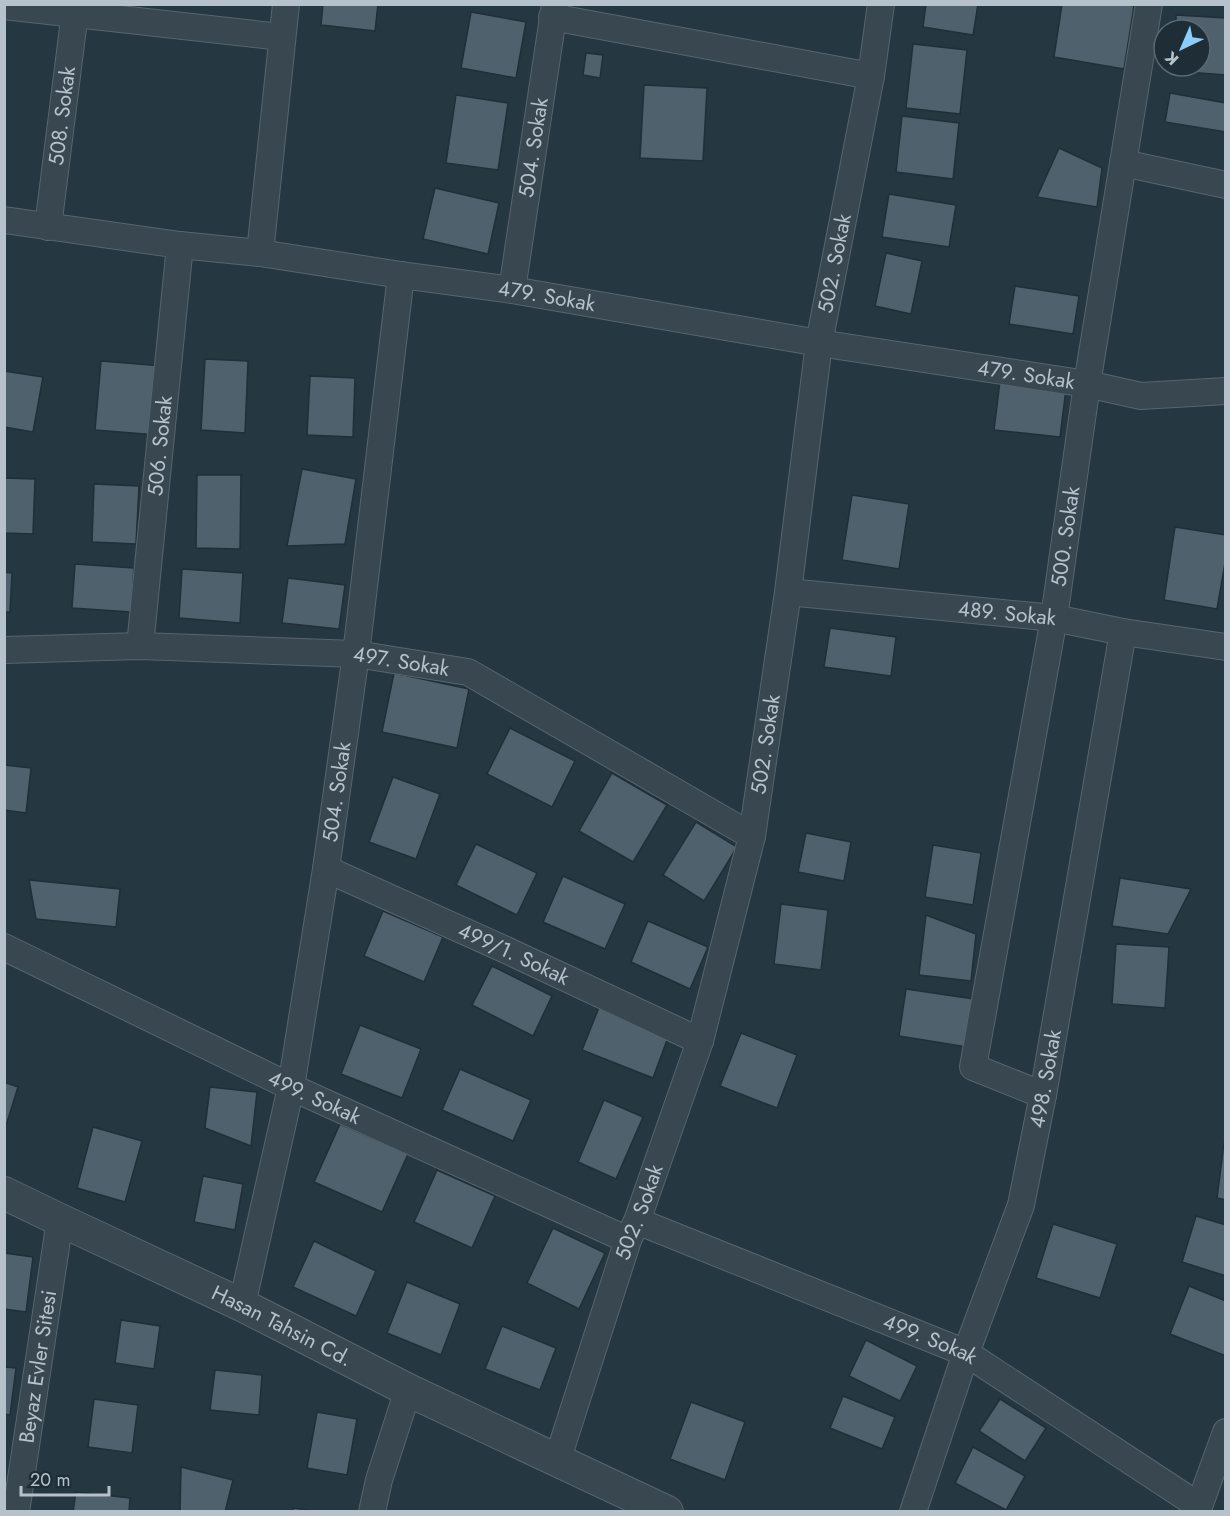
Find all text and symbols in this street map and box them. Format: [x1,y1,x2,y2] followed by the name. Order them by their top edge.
[1152,18,1212,78] north arrow
[1159,46,1184,71] text: K
[41,64,83,167] street label: 508. Sokak
[511,95,556,200] street label: 504. Sokak
[810,210,859,316] street label: 502. Sokak
[496,273,598,319] street label: 479. Sokak
[975,352,1078,397] street label: 479. Sokak
[140,394,180,498] street label: 506. Sokak
[1044,483,1088,589] street label: 500. Sokak
[956,594,1058,633] street label: 489. Sokak
[351,639,452,684] street label: 497. Sokak
[743,692,788,796] street label: 502. Sokak
[315,739,359,844] street label: 504. Sokak
[453,915,575,993] street label: 499/1. Sokak
[1022,1026,1069,1131] street label: 498. Sokak
[263,1063,366,1132] street label: 499. Sokak
[607,1159,671,1264] street label: 502. Sokak
[207,1278,357,1374] street label: Hasan Tahsin Cd.
[12,1288,64,1445] street label: Beyaz Evler Sitesi
[879,1306,984,1372] street label: 499. Sokak
[21,1459,110,1497] scale bar
[30,1467,70,1493] text: 20 m

